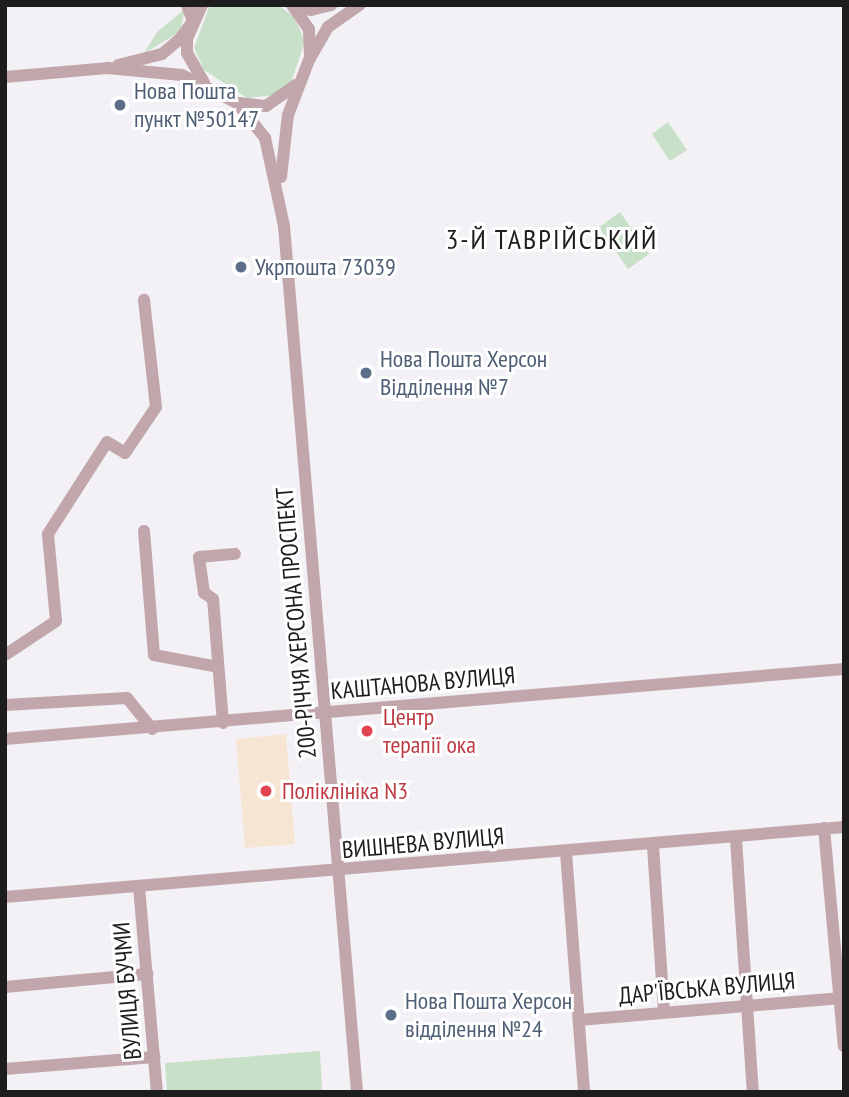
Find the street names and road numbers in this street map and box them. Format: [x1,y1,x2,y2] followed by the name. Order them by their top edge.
[270,486,322,760] street label: 200-РІЧЧЯ ХЕРСОНА ПРОСПЕКТ
[329,661,517,705] street label: КАШТАНОВА ВУЛИЦЯ
[340,822,506,864] street label: ВИШНЕВА ВУЛИЦЯ
[107,921,147,1061] street label: ВУЛИЦЯ БУЧМИ
[617,966,797,1010] street label: ДАР'ЇВСЬКА ВУЛИЦЯ

